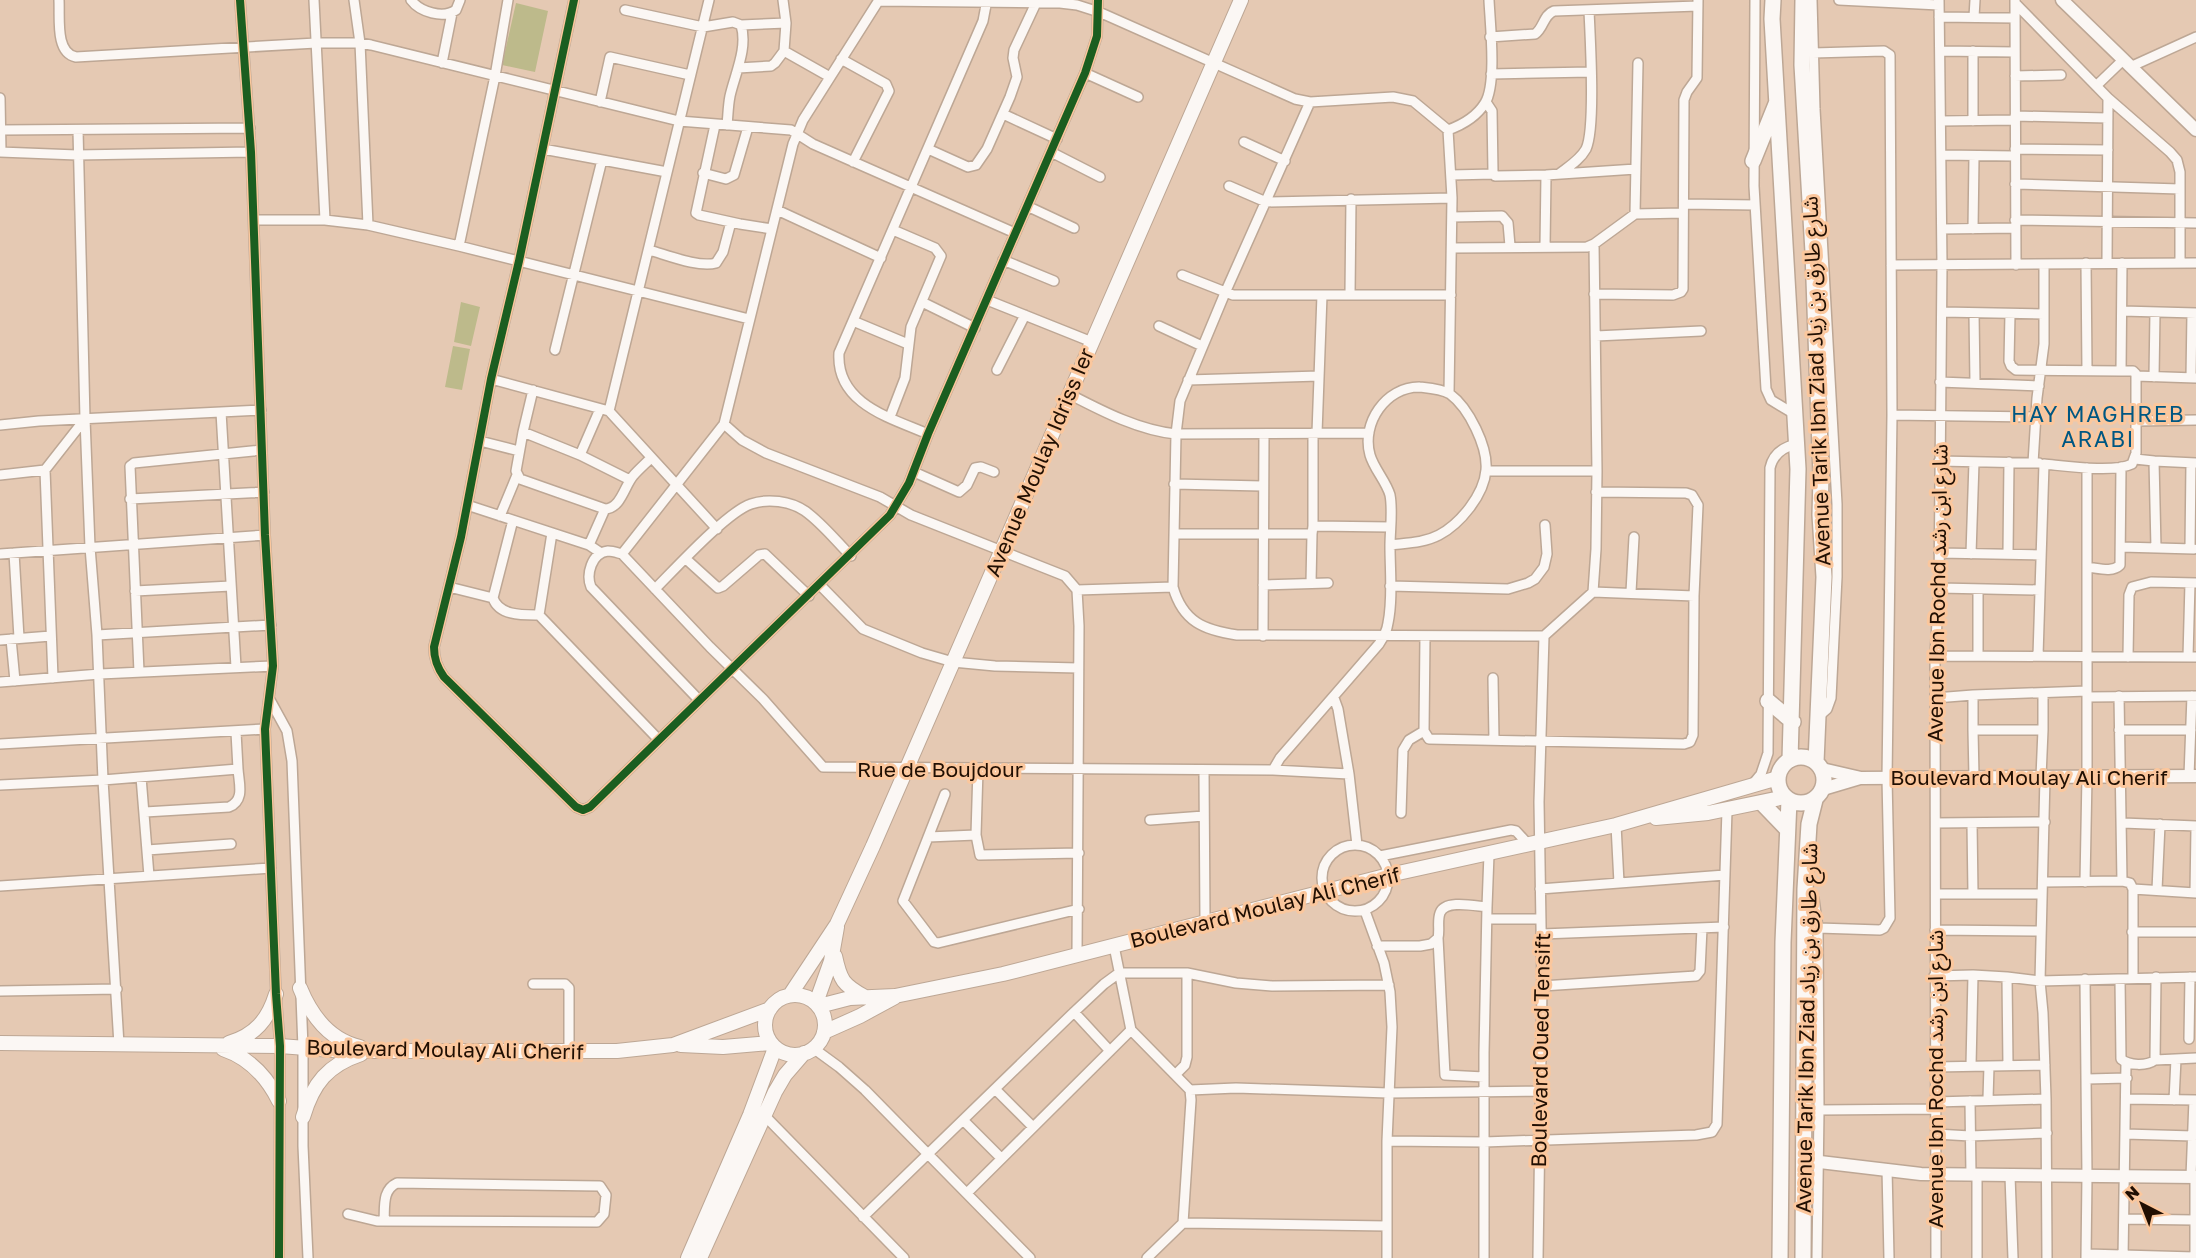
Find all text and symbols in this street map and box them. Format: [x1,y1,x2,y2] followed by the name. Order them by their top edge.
[1797,196,1838,566] street label: Avenue Tarik Ibn Ziad شارع طارق بن زياد
[979,344,1099,580] street label: Avenue Moulay Idriss Ier
[2011,400,2185,452] district label: HAY MAGHREB ARABI
[1921,444,1956,742] street label: Avenue Ibn Rochd شارع ابن رشد
[857,756,1023,782] street label: Rue de Boujdour
[1890,764,2168,790] street label: Boulevard Moulay Ali Cherif
[1790,843,1825,1213] street label: Avenue Tarik Ibn Ziad شارع طارق بن زياد
[1127,861,1403,953] street label: Boulevard Moulay Ali Cherif
[1922,930,1951,1228] street label: Avenue Ibn Rochd شارع ابن رشد
[1525,932,1555,1168] street label: Boulevard Oued Tensift
[306,1034,584,1064] street label: Boulevard Moulay Ali Cherif
[2112,1174,2172,1234] north arrow
[2121,1181,2143,1204] text: N

